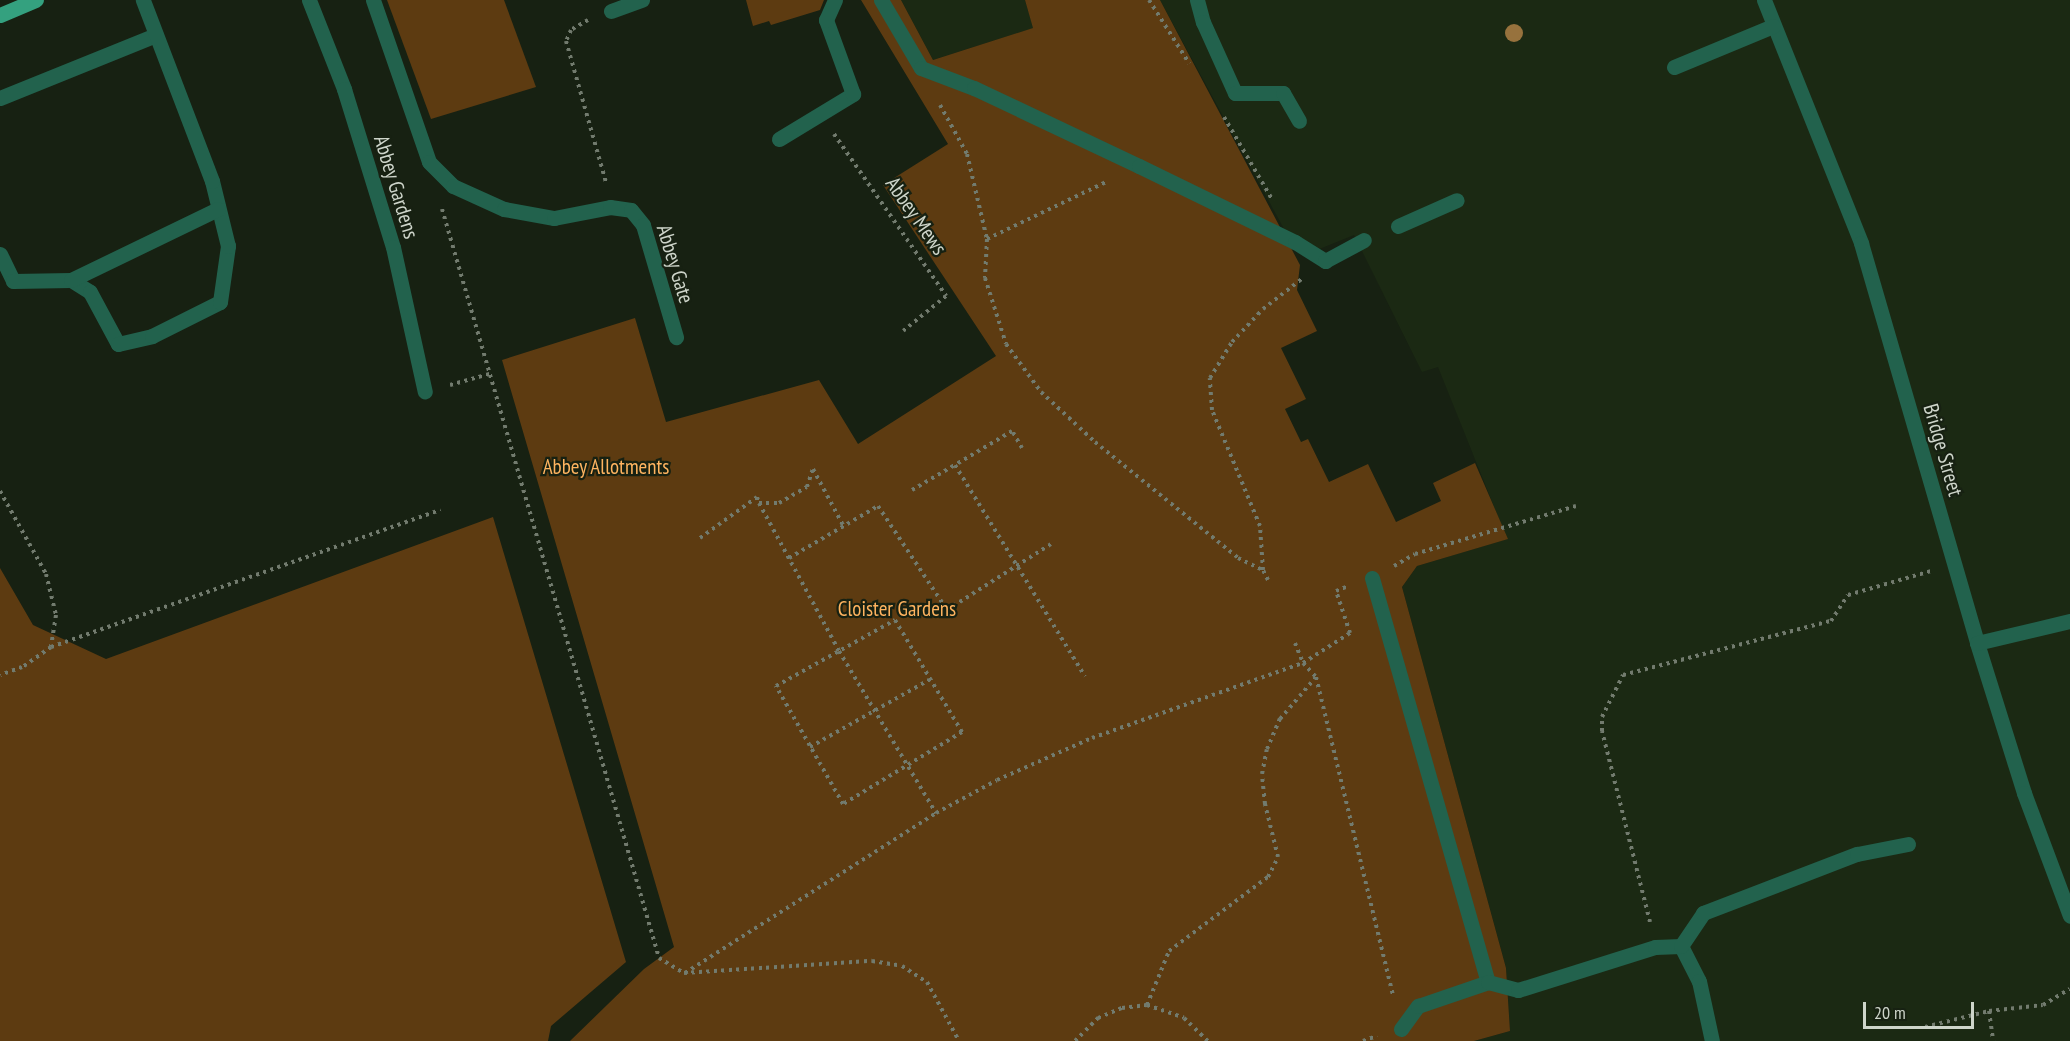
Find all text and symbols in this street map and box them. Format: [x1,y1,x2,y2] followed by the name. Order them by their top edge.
[368,132,424,242] street label: Abbey Gardens
[880,172,952,260] street label: Abbey Mews
[651,221,699,307] street label: Abbey Gate
[1918,401,1968,499] street label: Bridge Street
[542,454,670,480] park label: Abbey Allotments
[838,596,956,622] park label: Cloister Gardens
[1866,990,1977,1028] scale bar
[1874,1001,1906,1024] text: 20 m

